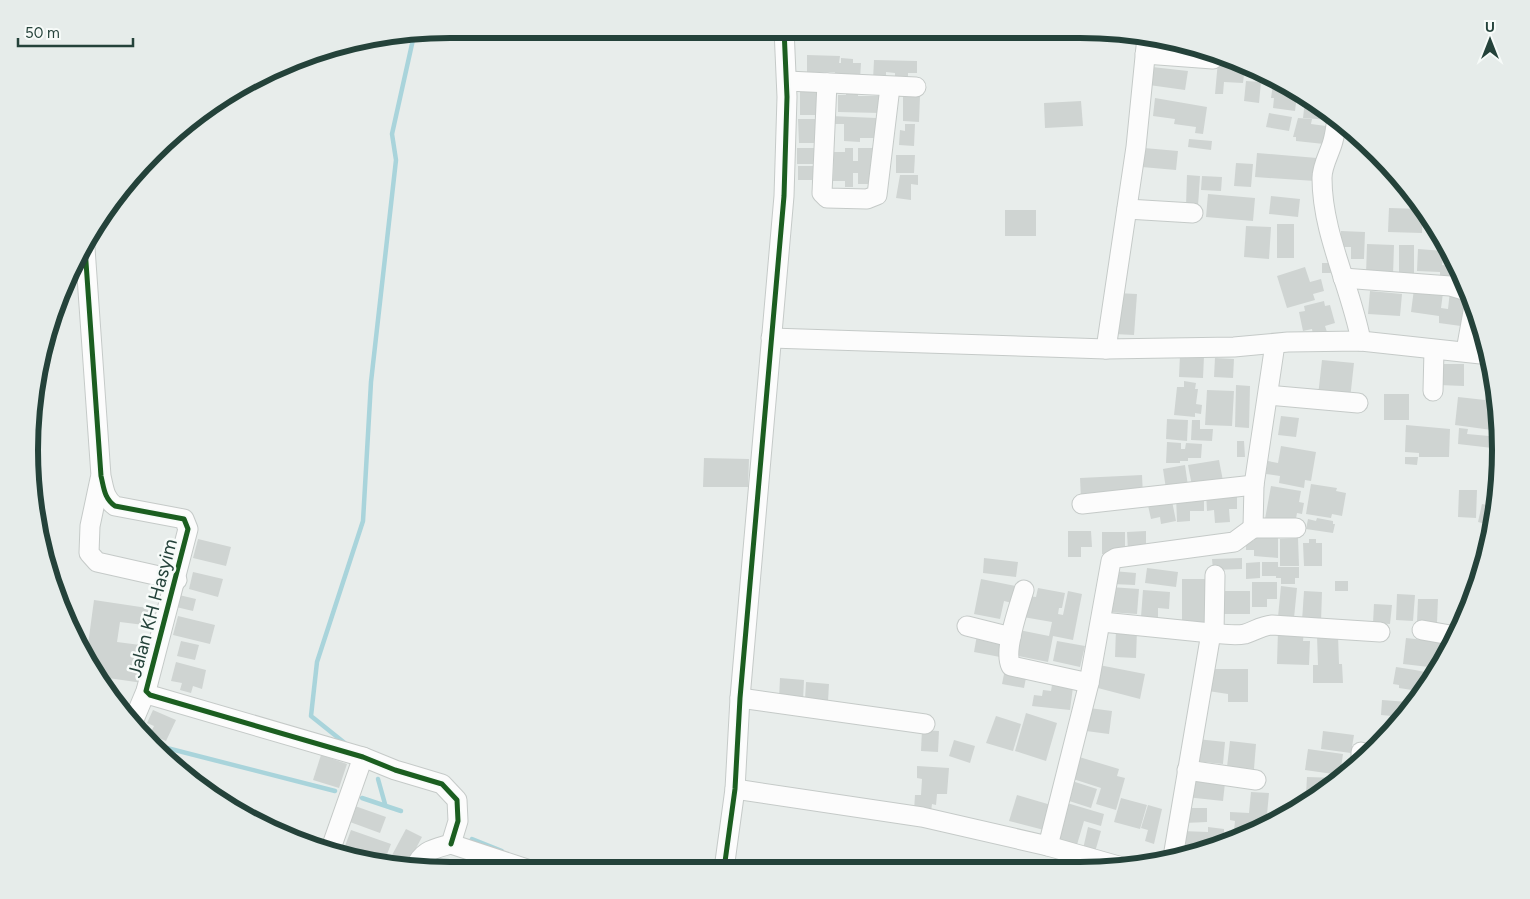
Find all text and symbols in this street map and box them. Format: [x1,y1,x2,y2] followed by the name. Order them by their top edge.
[18,15,132,47] scale bar
[1465,15,1515,65] north arrow
[1485,19,1495,36] text: U
[25,24,60,42] text: 50 m
[123,536,182,680] street label: Jalan KH Hasyim

